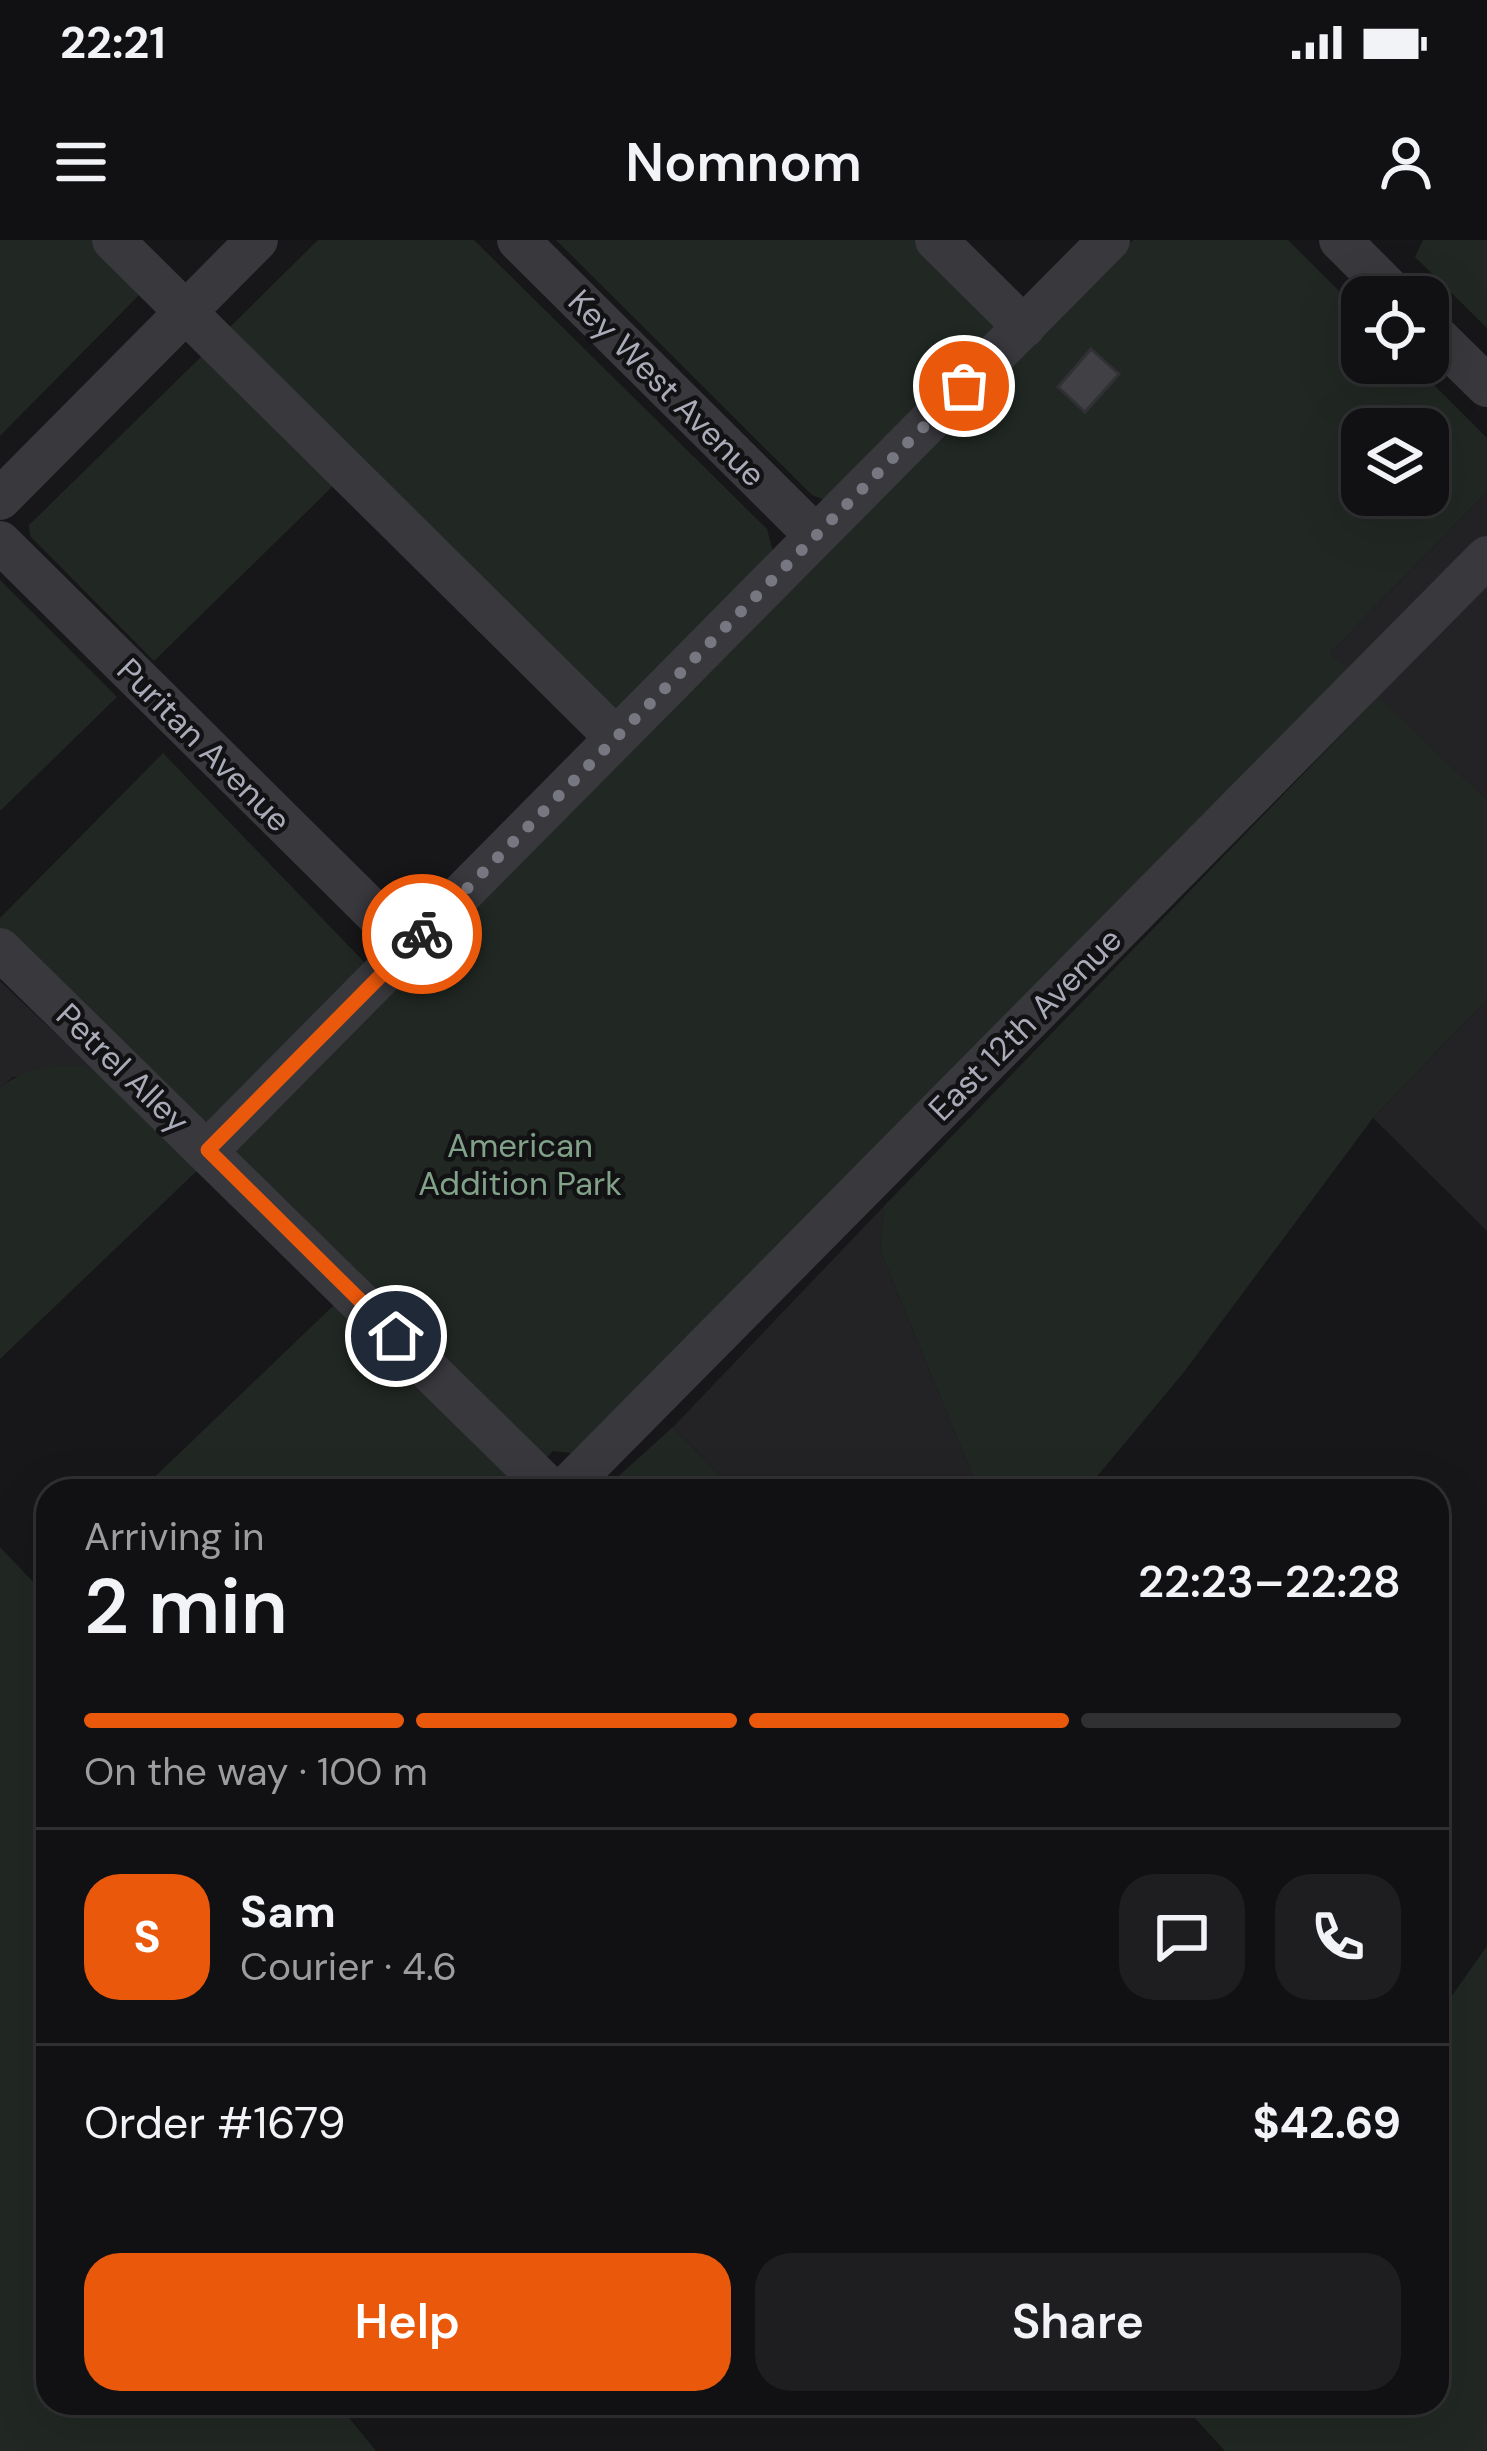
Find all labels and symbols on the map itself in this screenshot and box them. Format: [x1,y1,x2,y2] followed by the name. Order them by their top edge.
[559,280,775,496] street label: Key West Avenue
[913,335,1015,437] pin
[108,649,300,841] street label: Puritan Avenue
[362,874,482,994] courier
[919,918,1131,1130] street label: East 12th Avenue
[47,994,199,1142] street label: Petrel Alley
[418,1124,622,1205] park label: American Addition Park
[345,1285,447,1387] pin

